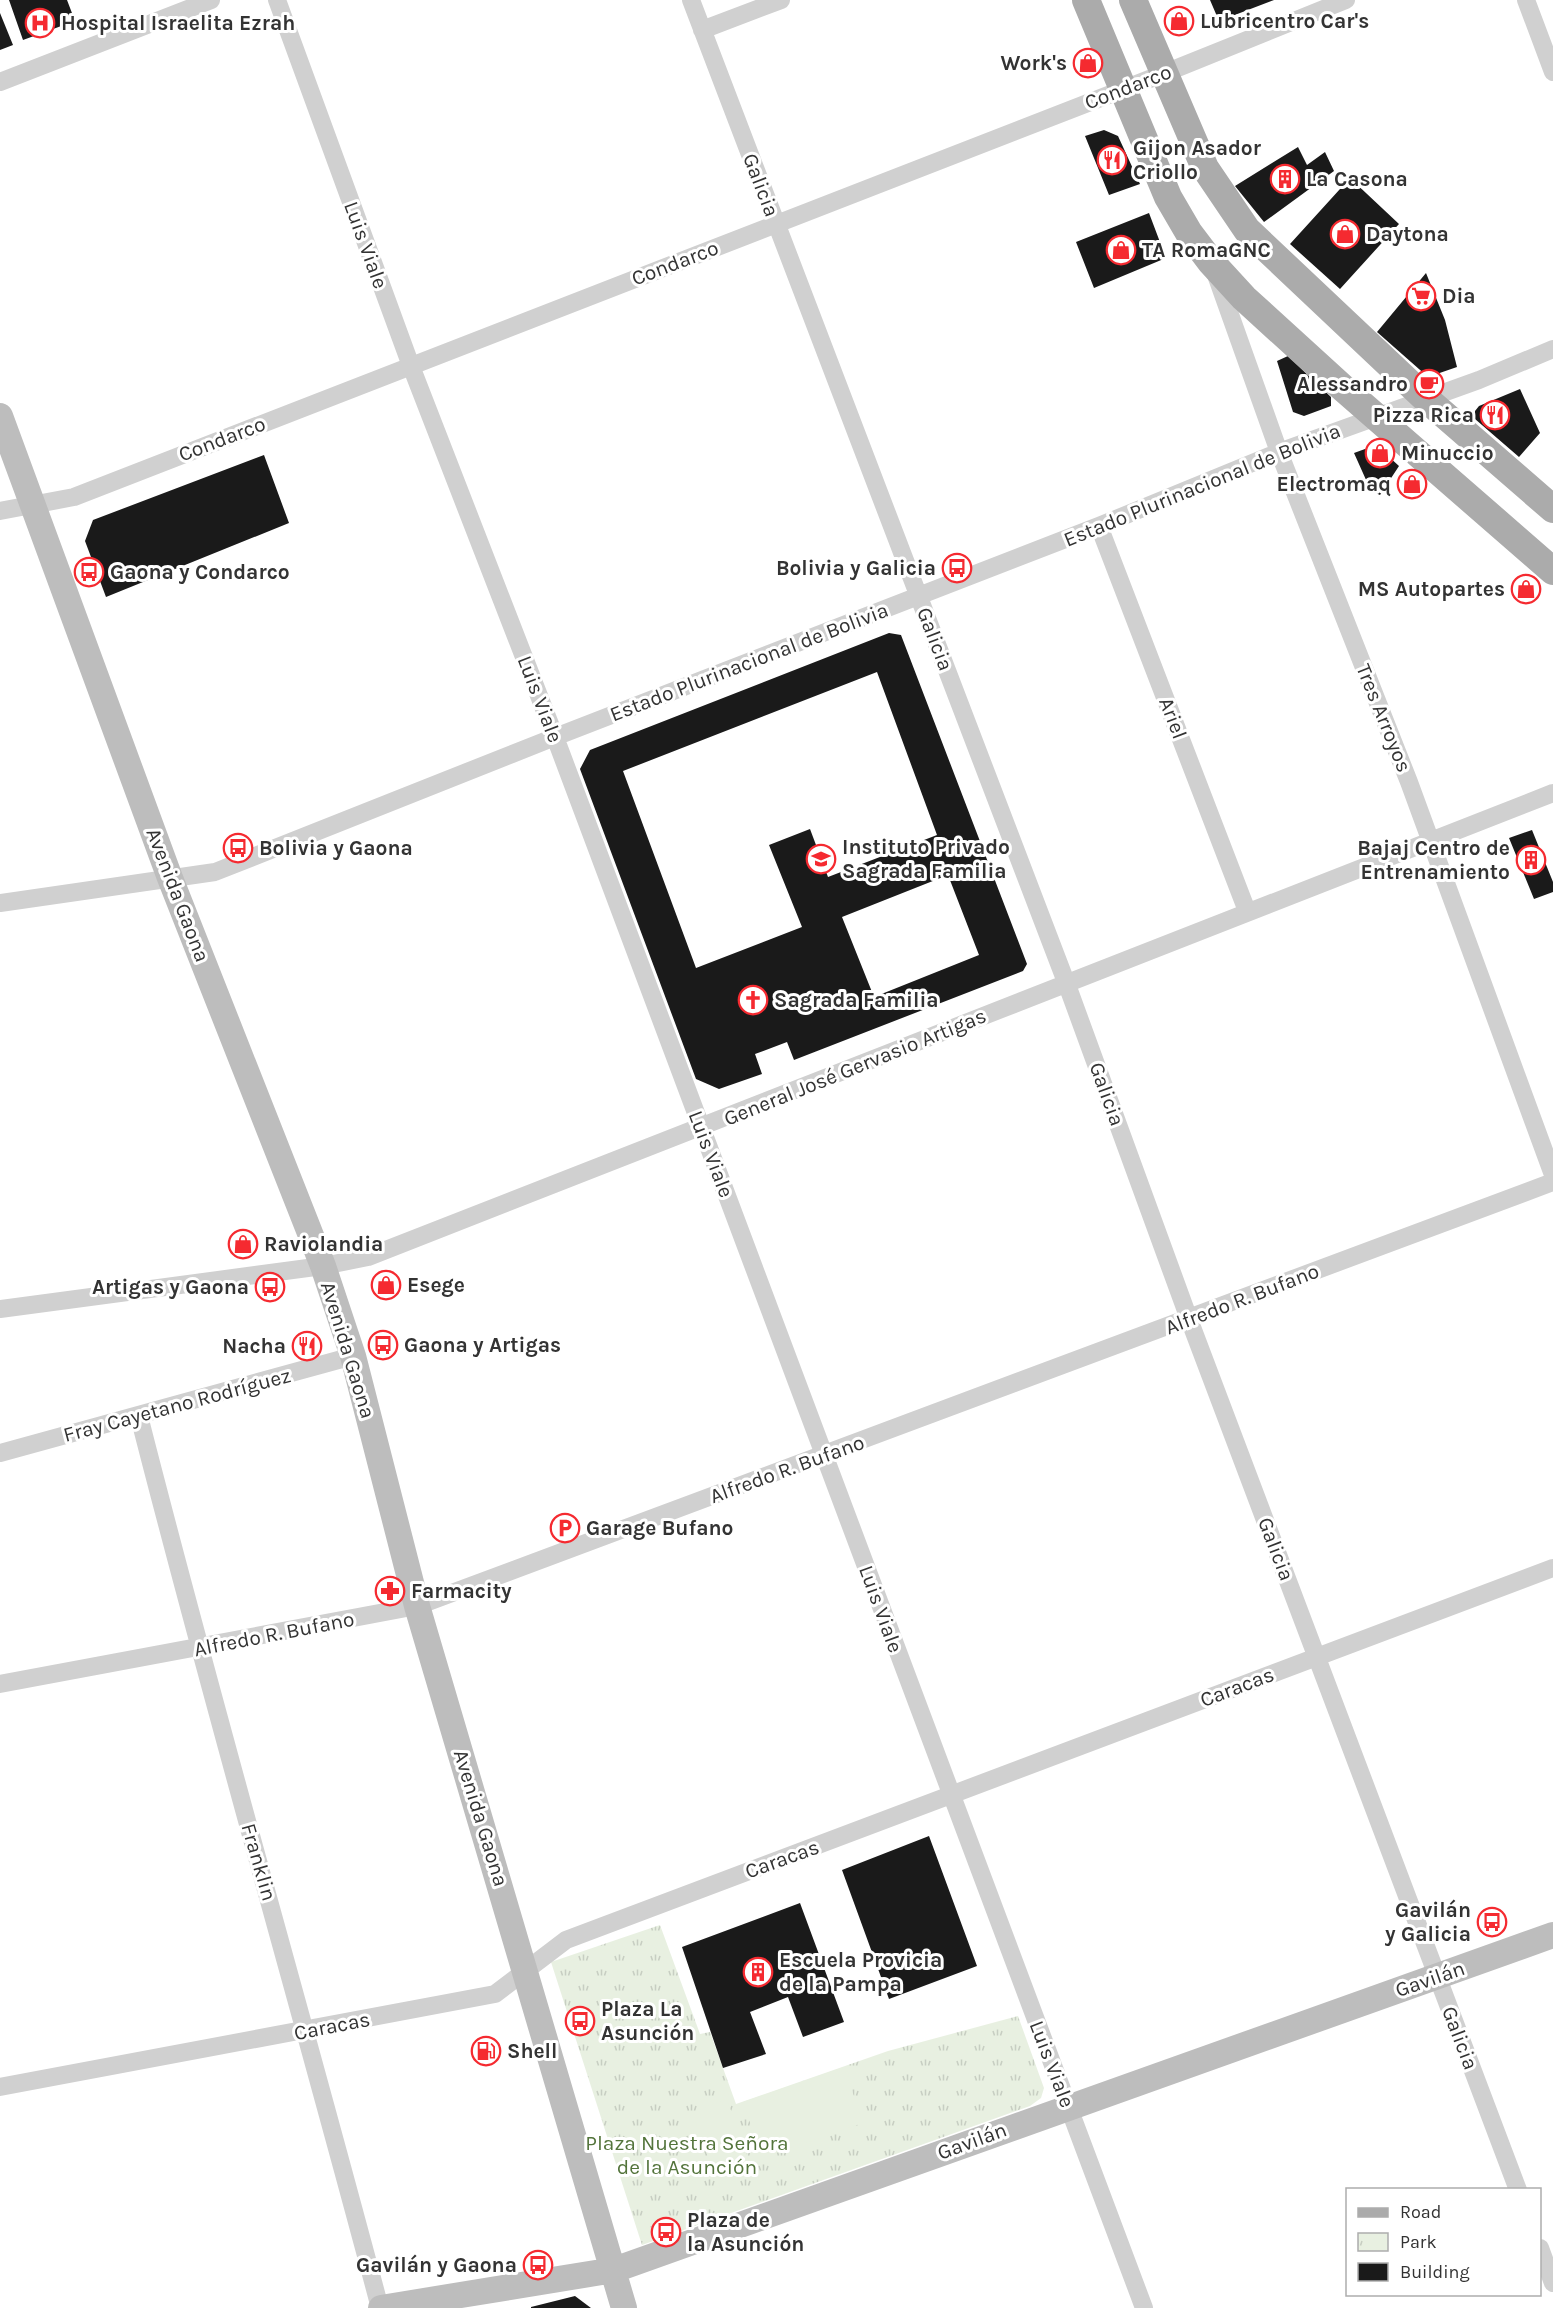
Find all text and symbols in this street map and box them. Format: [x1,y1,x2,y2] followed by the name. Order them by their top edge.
[1163,5,1195,37] shop icon: Lubricentro Car's
[24,7,56,39] hospital icon: Hospital Israelita Ezrah
[1200,9,1369,33] place label: Lubricentro Car's
[61,11,295,35] place label: Hospital Israelita Ezrah
[1072,47,1104,79] shop icon: Work's
[1001,51,1067,75] place label: Work's
[1081,60,1175,114] street label: Condarco
[1133,136,1262,184] place label: Gijon Asador Criollo
[1096,144,1128,176] restaurant icon: Gijon Asador Criollo
[738,150,784,220] street label: Galicia
[1269,163,1301,195] building icon: La Casona
[1306,167,1408,191] place label: La Casona
[339,198,393,292] street label: Luis Viale
[1329,218,1361,250] shop icon: Daytona
[1366,222,1449,246] place label: Daytona
[1105,234,1137,266] shop icon: TA RomaGNC
[628,236,722,290] street label: Condarco
[1142,238,1271,262] place label: TA RomaGNC
[1405,280,1437,312] supermarket icon: Dia
[1442,284,1476,308] place label: Dia
[1413,368,1445,400] cafe icon: Alessandro
[1297,372,1408,396] place label: Alessandro
[1479,399,1511,431] restaurant icon: Pizza Rica
[1373,403,1474,427] place label: Pizza Rica
[175,412,269,466] street label: Condarco
[1060,418,1344,552] street label: Estado Plurinacional de Bolivia
[1364,437,1396,469] shop icon: Minuccio
[1401,441,1494,465] place label: Minuccio
[1396,468,1428,500] shop icon: Electromaq
[1277,472,1391,497] place label: Electromaq
[941,552,973,584] bus stop icon: Bolivia y Galicia
[73,556,105,588] bus stop icon: Gaona y Condarco
[776,556,936,580] place label: Bolivia y Galicia
[110,560,290,584] place label: Gaona y Condarco
[1510,573,1542,605] shop icon: MS Autopartes
[1358,577,1505,601] place label: MS Autopartes
[606,598,892,726] street label: Estado Plurinacional de Bolivia
[912,604,958,674] street label: Galicia
[512,652,568,746] street label: Luis Viale
[1351,660,1417,776] street label: Tres Arroyos
[1154,694,1192,742] street label: Ariel
[141,825,215,965] street label: Avenida Gaona
[222,832,254,864] bus stop icon: Bolivia y Gaona
[842,835,1010,883] place label: Instituto Privado Sagrada Familia
[259,836,413,860] place label: Bolivia y Gaona
[1357,836,1510,884] place label: Bajaj Centro de Entrenamiento
[805,843,837,875] school or university icon: Instituto Privado Sagrada Familia
[1515,844,1547,876] building icon: Bajaj Centro de Entrenamiento
[737,984,769,1016] church icon: Sagrada Familia
[774,988,939,1012] place label: Sagrada Familia
[720,1003,990,1131] street label: General José Gervasio Artigas
[1084,1059,1130,1129] street label: Galicia
[683,1107,739,1201] street label: Luis Viale
[227,1228,259,1260] shop icon: Raviolandia
[264,1232,383,1256] place label: Raviolandia
[1162,1259,1322,1339] street label: Alfredo R. Bufano
[370,1269,402,1301] shop icon: Esege
[254,1271,286,1303] bus stop icon: Artigas y Gaona
[407,1273,465,1297] place label: Esege
[92,1275,249,1299] place label: Artigas y Gaona
[316,1279,380,1421] street label: Avenida Gaona
[367,1329,399,1361] bus stop icon: Gaona y Artigas
[291,1330,323,1362] restaurant icon: Nacha
[404,1333,561,1357] place label: Gaona y Artigas
[222,1334,286,1358] place label: Nacha
[61,1363,293,1447] street label: Fray Cayetano Rodríguez
[706,1430,868,1508] street label: Alfredo R. Bufano
[549,1512,581,1544] parking icon: Garage Bufano
[1253,1514,1299,1584] street label: Galicia
[586,1516,733,1540] place label: Garage Bufano
[854,1562,908,1656] street label: Luis Viale
[374,1575,406,1607] pharmacy icon: Farmacity
[411,1579,512,1603] place label: Farmacity
[192,1607,356,1661] street label: Alfredo R. Bufano
[1197,1662,1277,1712] street label: Caracas
[449,1747,513,1889] street label: Avenida Gaona
[237,1820,281,1904] street label: Franklin
[742,1835,822,1883] street label: Caracas
[1385,1898,1471,1946] place label: Gavilán y Galicia
[1476,1906,1508,1938] bus stop icon: Gavilán y Galicia
[779,1948,942,1996] place label: Escuela Provicia de la Pampa
[742,1956,774,1988] building icon: Escuela Provicia de la Pampa
[1392,1956,1468,2002] street label: Gavilán
[601,1997,694,2045] place label: Plaza La Asunción
[1437,2003,1483,2073] street label: Galicia
[564,2005,596,2037] bus stop icon: Plaza La Asunción
[292,2007,372,2045] street label: Caracas
[1024,2017,1080,2111] street label: Luis Viale
[470,2035,502,2067] fuel station icon: Shell
[507,2039,557,2063] place label: Shell
[934,2117,1010,2165] street label: Gavilán
[585,2131,789,2179] park label: Plaza Nuestra Señora de la Asunción
[1346,2188,1541,2296] legend
[1400,2201,1441,2223] text: Road
[687,2208,804,2256] place label: Plaza de la Asunción
[650,2216,682,2248] bus stop icon: Plaza de la Asunción
[1400,2231,1437,2253] text: Park
[522,2249,554,2281] bus stop icon: Gavilán y Gaona
[356,2253,517,2277] place label: Gavilán y Gaona
[1400,2261,1470,2283] text: Building

